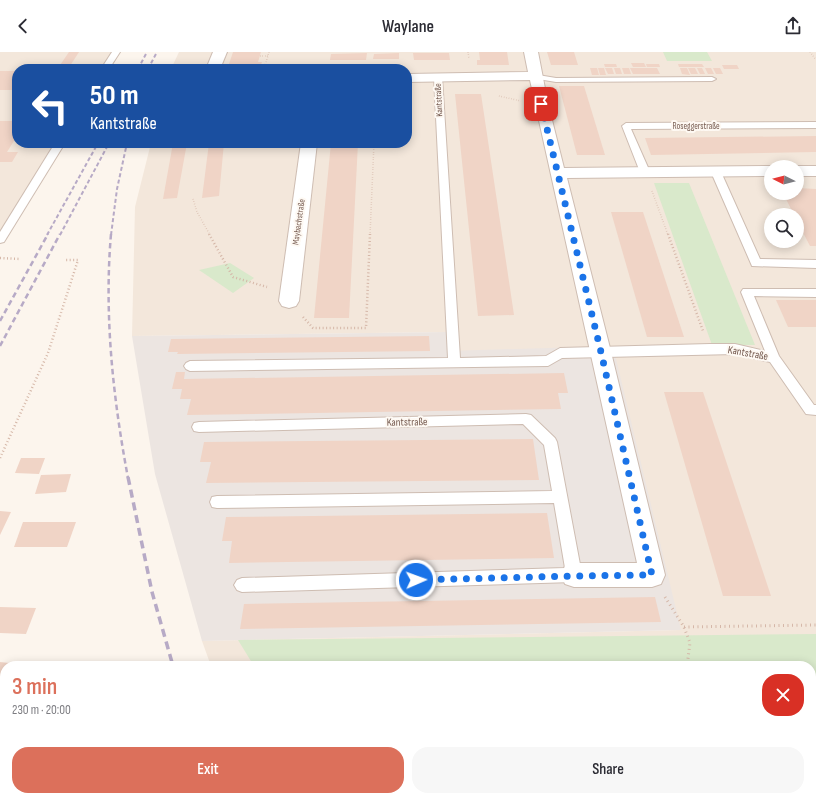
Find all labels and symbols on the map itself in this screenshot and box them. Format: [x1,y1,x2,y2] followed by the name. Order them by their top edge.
[433,83,445,117] street label: Kantstraße
[524,87,558,121] pin
[672,121,720,132] street label: Roseggerstraße
[764,160,804,200] north arrow
[290,198,308,246] street label: Maybachstraße
[727,343,769,363] street label: Kantstraße
[386,415,428,429] street label: Kantstraße
[395,559,437,601] position arrow

